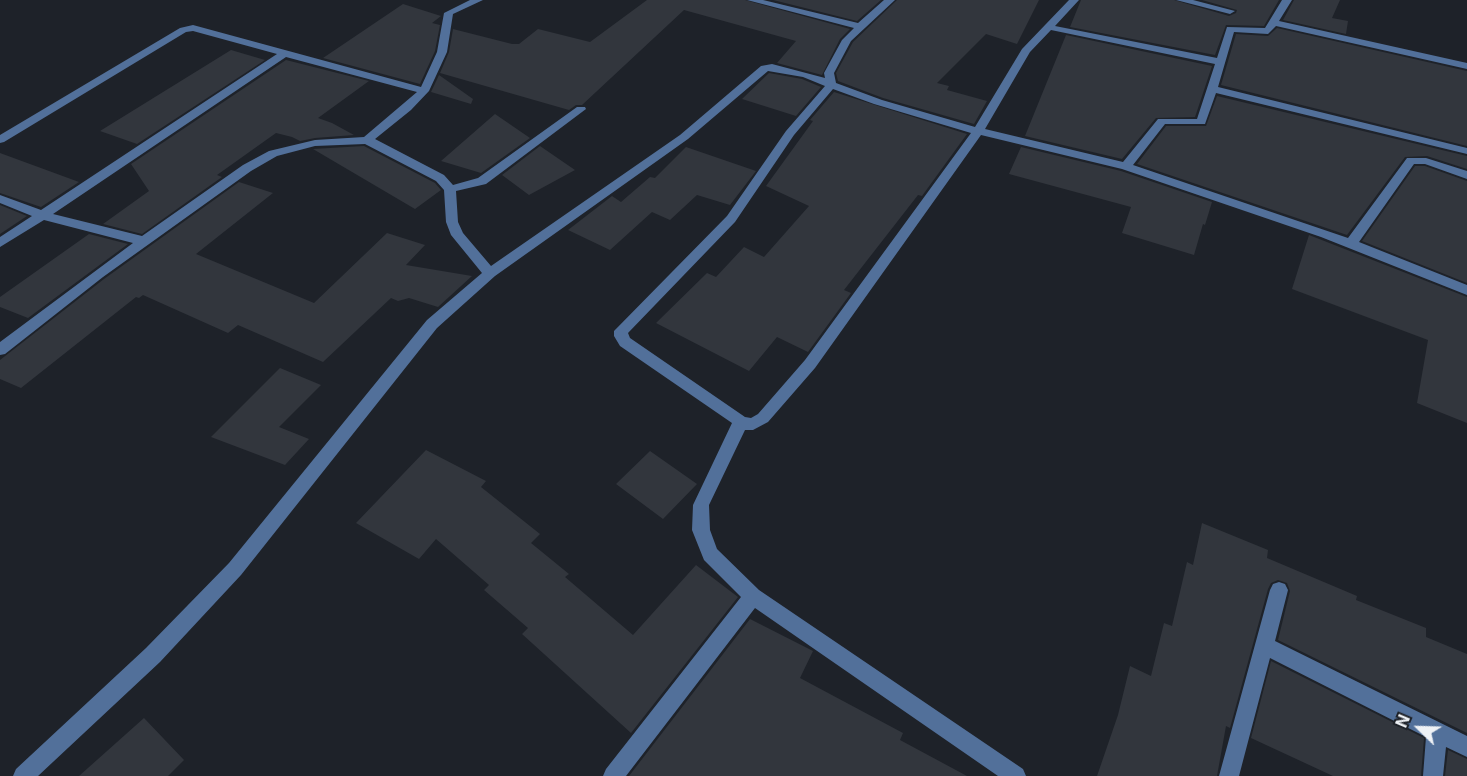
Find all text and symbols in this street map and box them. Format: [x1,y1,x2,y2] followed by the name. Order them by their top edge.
[1389,698,1449,758] north arrow
[1391,711,1414,730] text: N

